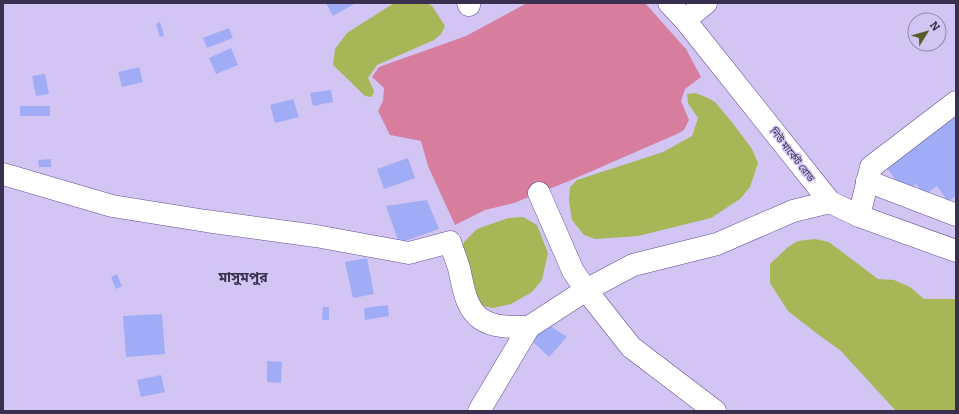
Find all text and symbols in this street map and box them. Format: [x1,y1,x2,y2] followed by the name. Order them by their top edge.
[907,12,947,52] north arrow
[927,19,943,34] text: N
[767,125,817,185] street label: নিউ মার্কেট রোড
[217,269,268,286] district label: মাসুমপুর

